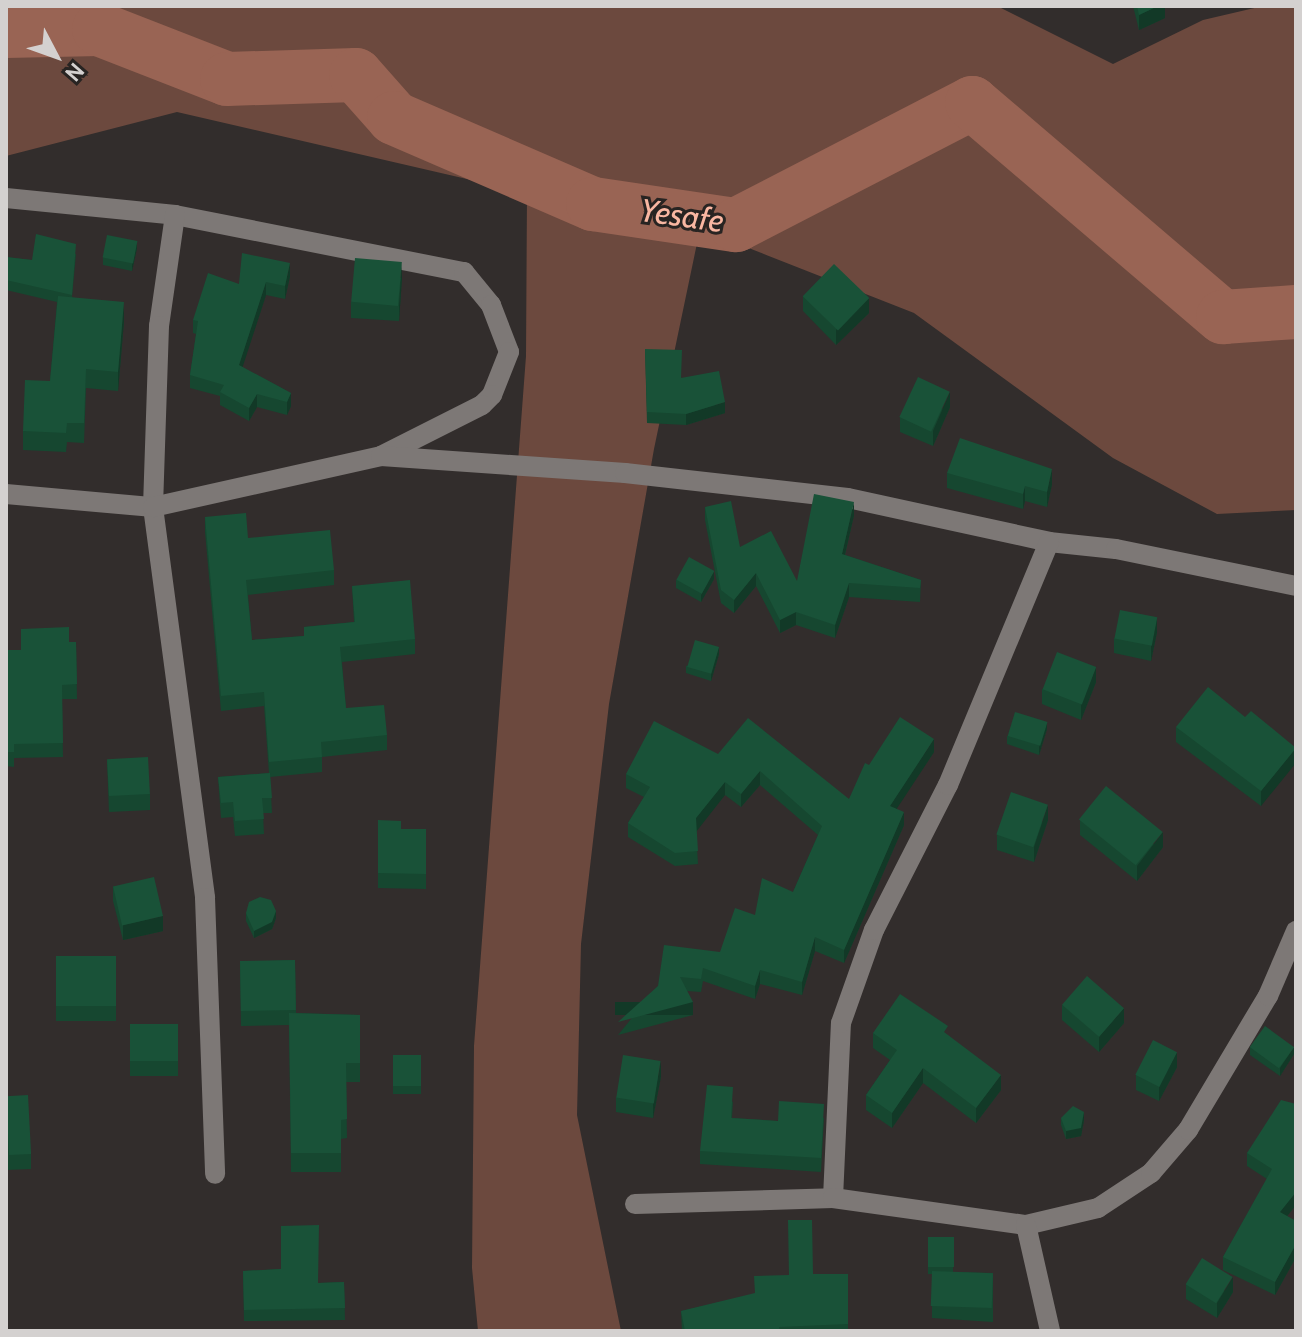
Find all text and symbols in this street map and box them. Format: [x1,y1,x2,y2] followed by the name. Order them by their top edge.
[16,16,96,96] north arrow
[59,57,90,87] text: N
[638,191,726,241] water label: Yesafe

